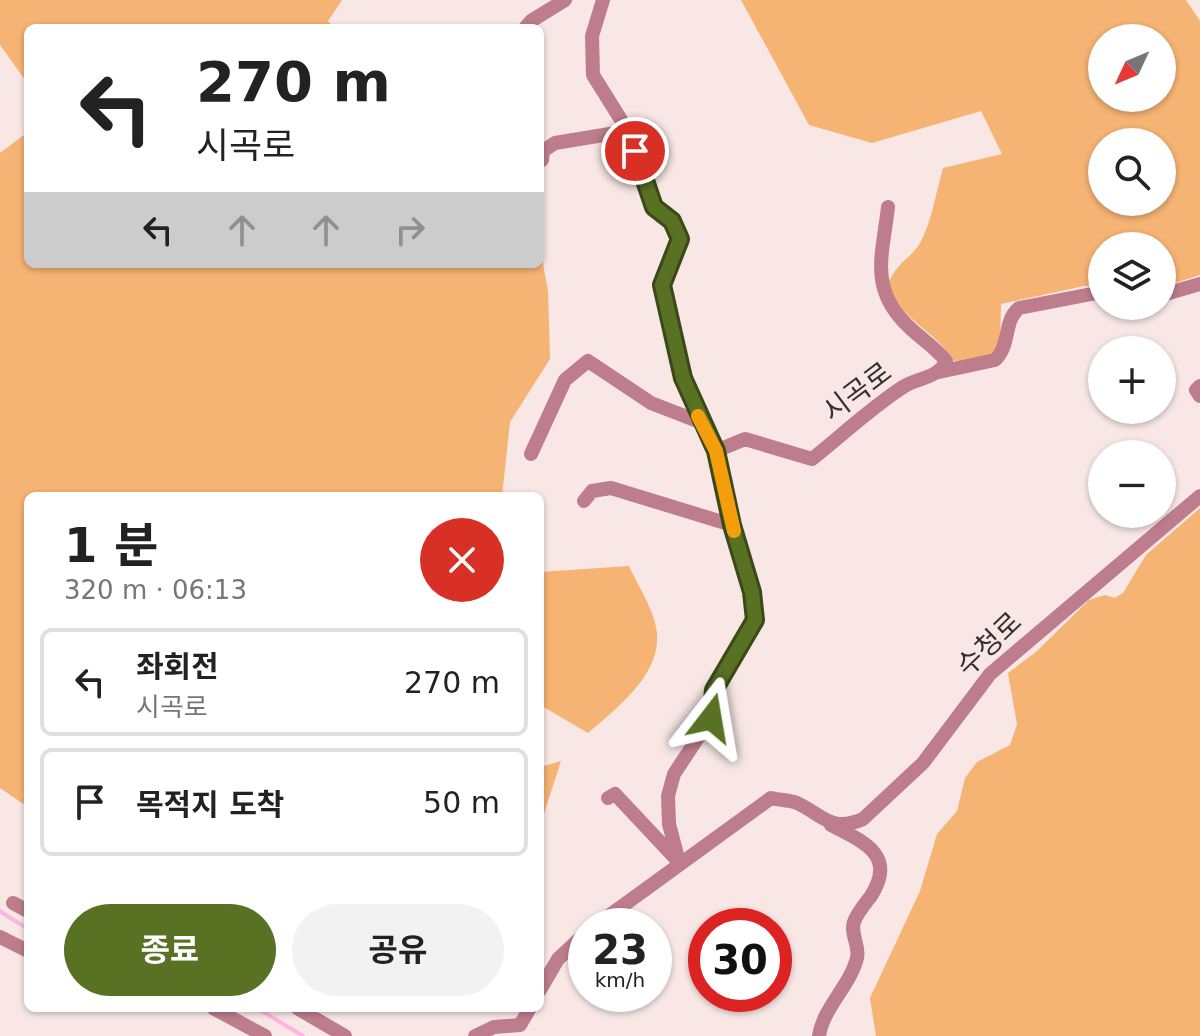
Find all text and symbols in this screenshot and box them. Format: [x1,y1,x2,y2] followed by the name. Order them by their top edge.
[1088,24,1176,112] north arrow
[1088,24,1176,528] map controls
[196,49,391,114] text: 270 m
[64,56,168,160] icon: left
[601,117,669,185] pin
[196,125,295,166] text: 시곡로
[1088,128,1176,216] button: search
[613,129,657,173] icon: arrive
[136,208,180,252] icon: left
[220,208,264,252] icon: ahead
[304,208,348,252] icon: ahead
[388,208,432,252] icon: right
[1088,232,1176,320] button: layers
[1088,336,1176,424] button: +
[816,356,898,428] street label: 시곡로
[1088,440,1176,528] button: −
[64,517,158,573] text: 1 분
[420,518,504,602] button: close
[64,575,247,605] text: 320 m · 06:13
[950,605,1028,683] street label: 수청로
[136,649,219,684] text: 좌회전
[68,660,112,704] icon: left
[404,665,500,700] text: 270 m
[669,676,753,760] position arrow
[136,692,208,722] text: 시곡로
[68,780,112,824] icon: arrive
[423,785,500,820] text: 50 m
[136,787,284,822] text: 목적지 도착
[64,904,276,996] button: 종료
[292,904,504,996] button: 공유
[688,908,792,1012] speed limit sign: 30
[592,927,648,973] text: 23
[595,968,645,992] text: km/h

